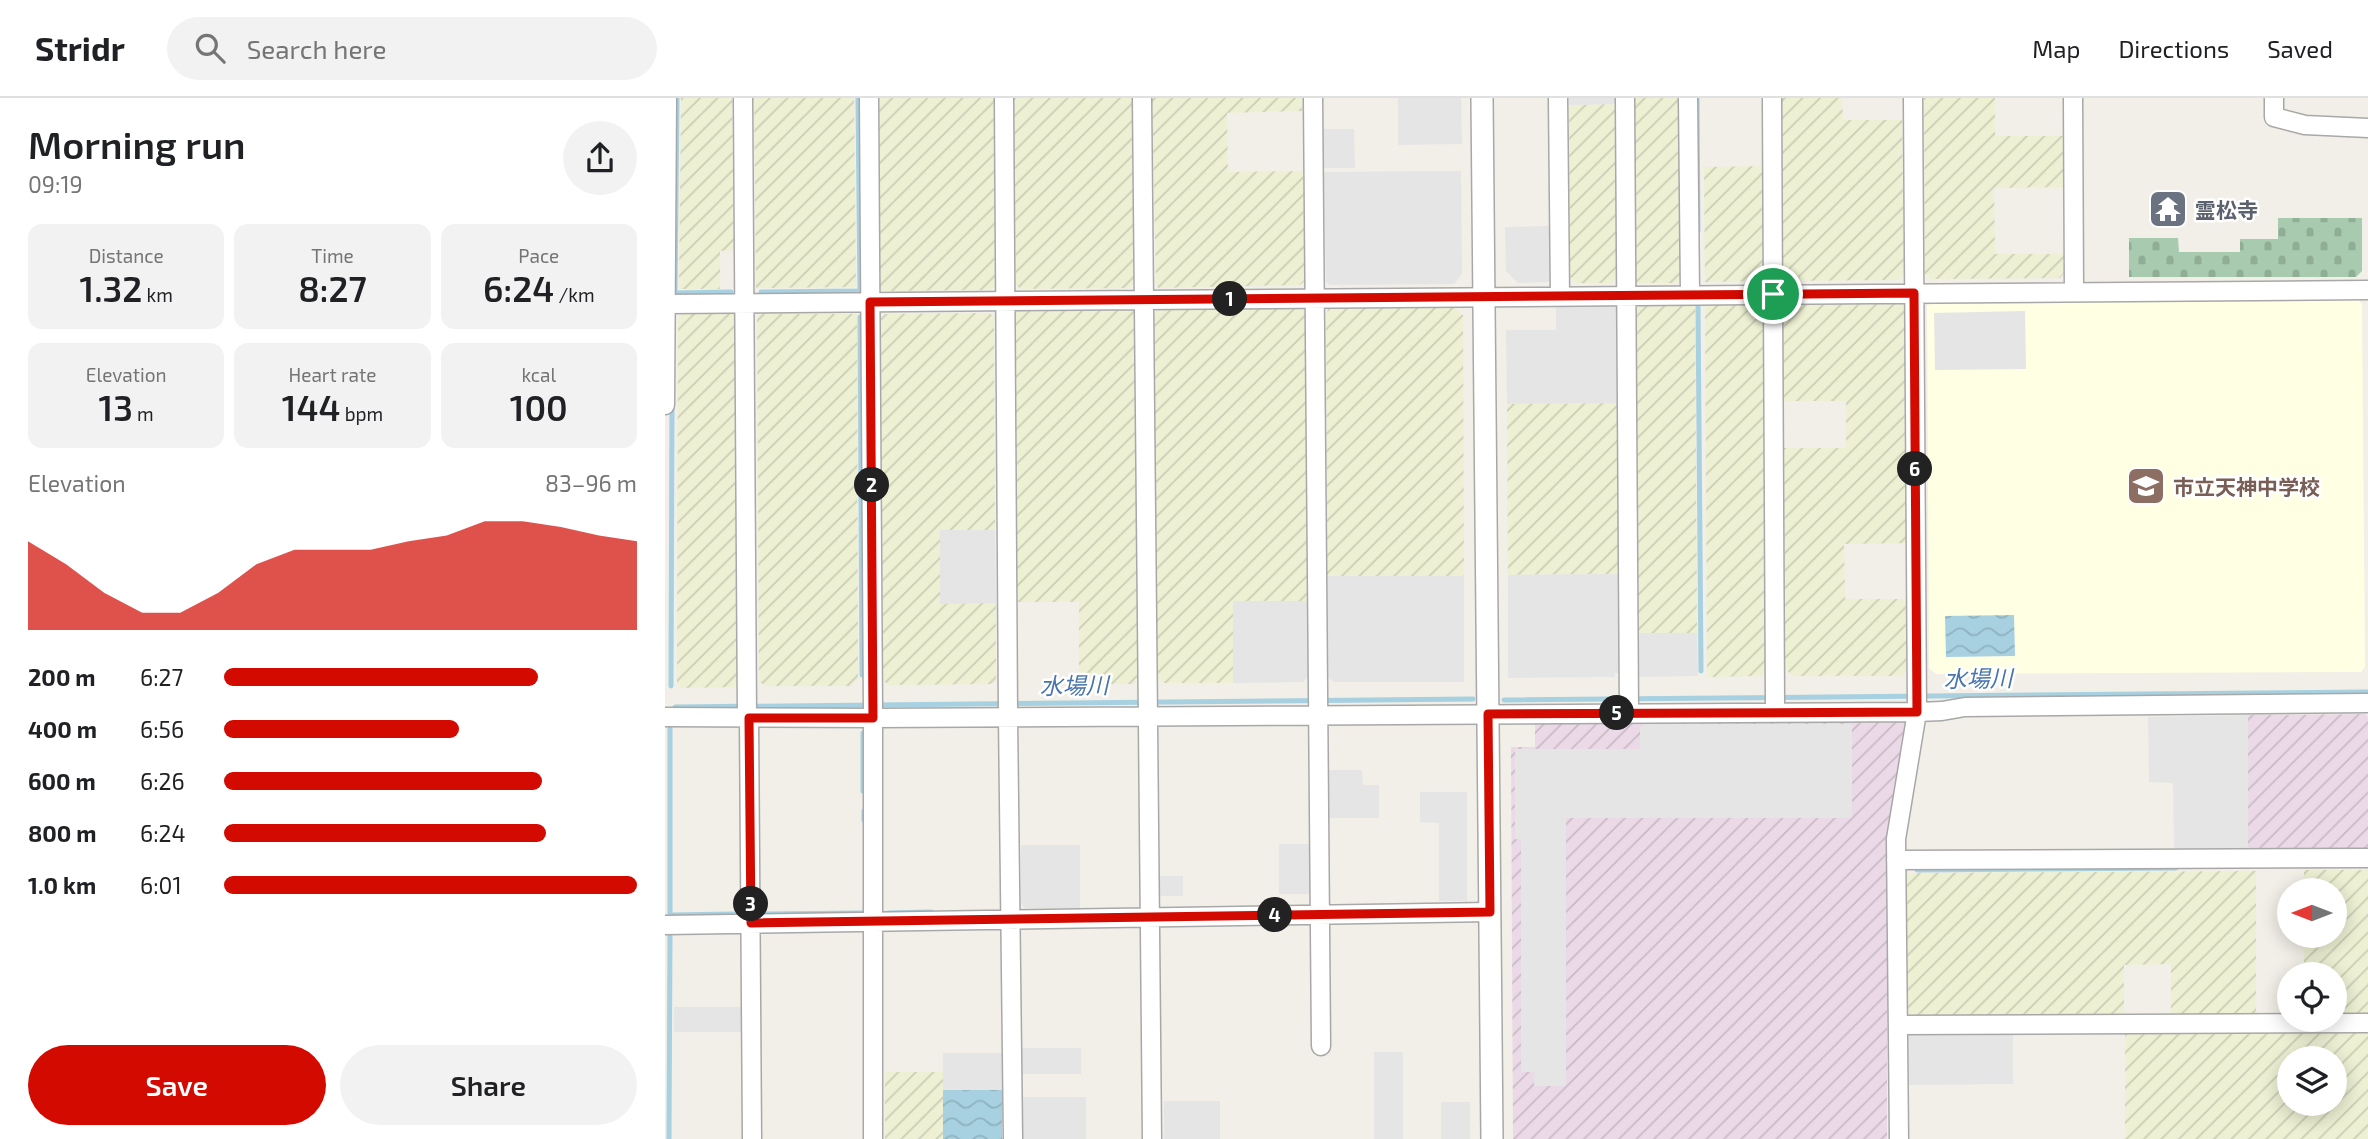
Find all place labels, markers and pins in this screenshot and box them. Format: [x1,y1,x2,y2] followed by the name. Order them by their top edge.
[2147,188,2189,230] temple icon: 霊松寺
[2195,197,2258,222] place label: 霊松寺
[1743,264,1803,324] pin
[1213,282,1247,316] pin: 1
[1897,452,1933,486] pin: 6
[2125,465,2167,507] school or university icon: 市立天神中学校
[855,468,889,502] pin: 2
[2173,474,2320,499] place label: 市立天神中学校
[1599,696,1635,730] pin: 5
[733,886,769,922] pin: 3
[1257,898,1293,932] pin: 4

